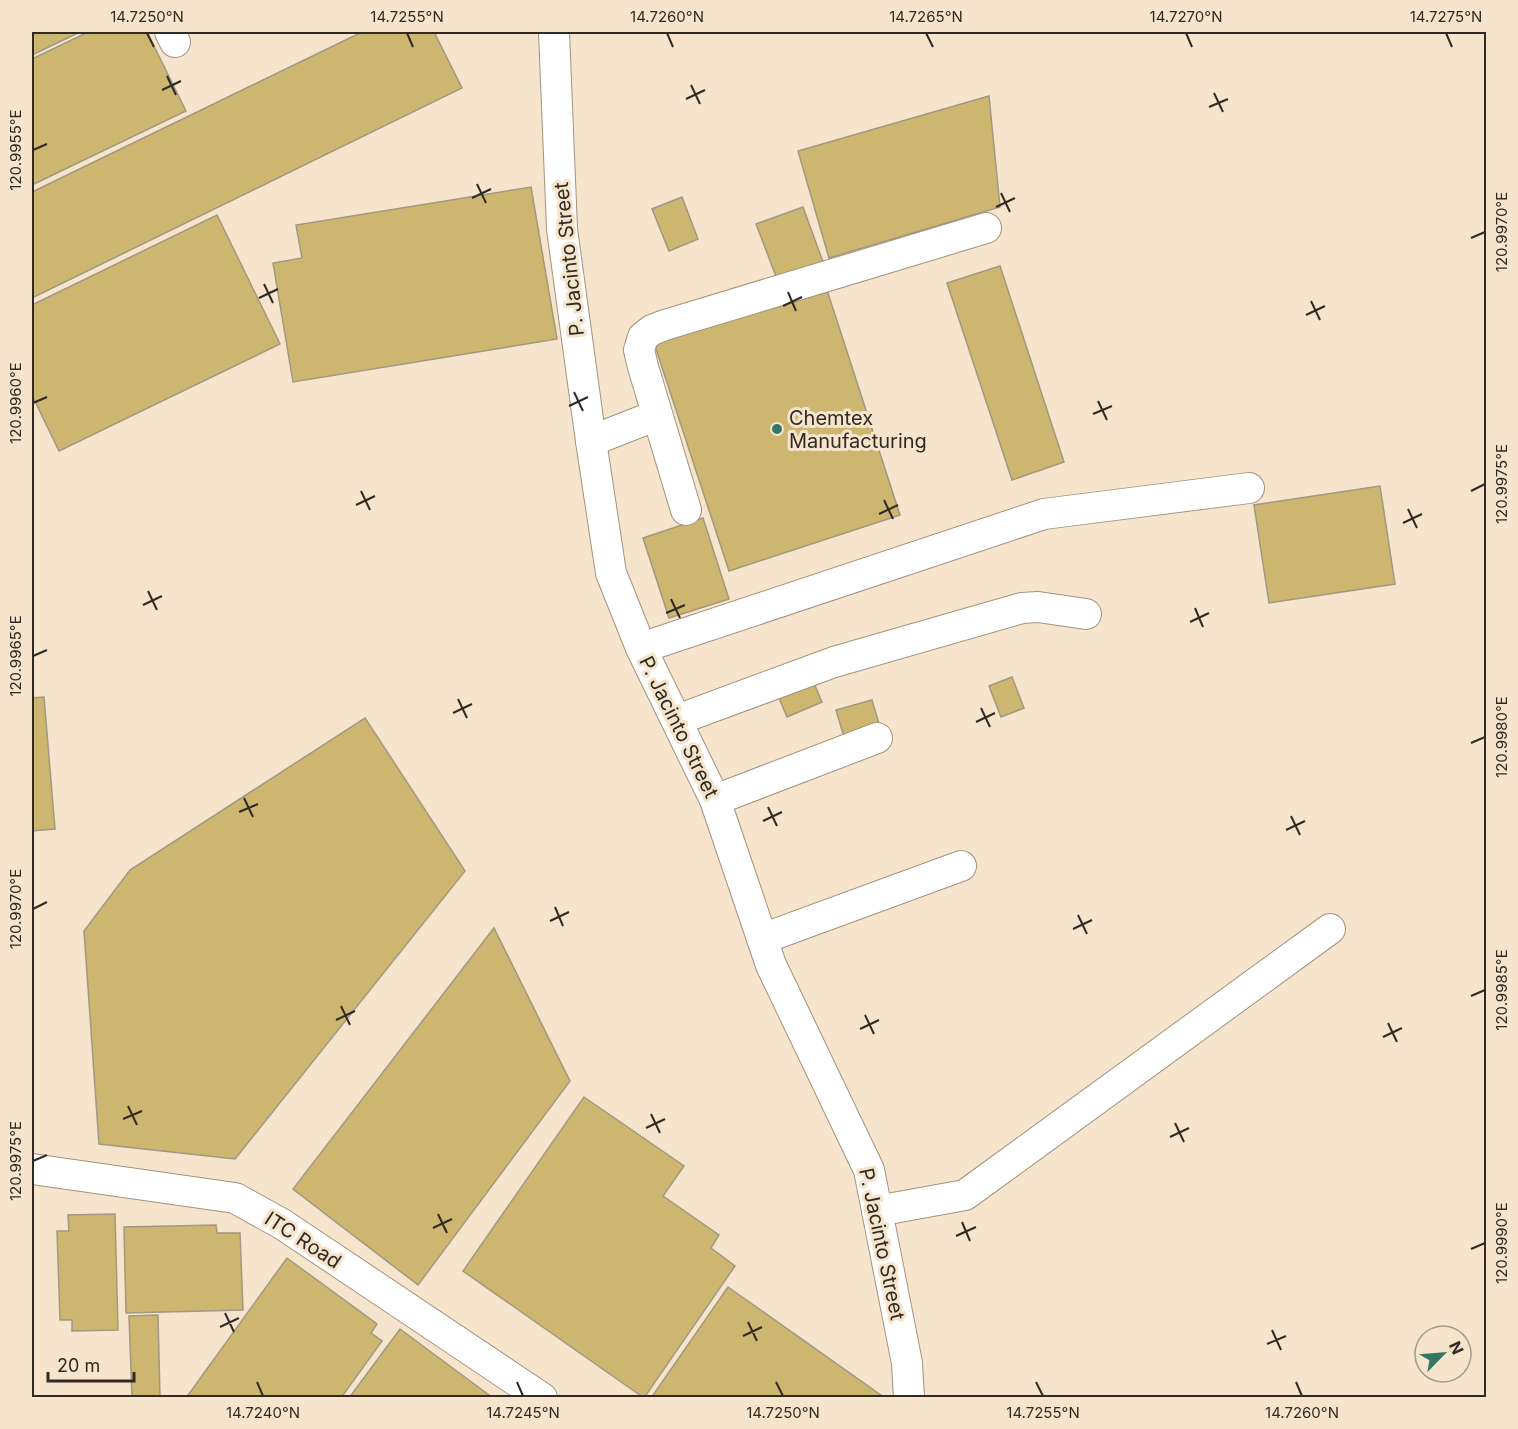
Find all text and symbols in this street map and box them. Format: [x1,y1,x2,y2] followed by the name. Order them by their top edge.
[110,7,184,26] text: 14.7250°N
[370,7,444,26] text: 14.7255°N
[630,7,704,26] text: 14.7260°N
[889,7,963,26] text: 14.7265°N
[1150,7,1222,26] text: 14.7270°N
[1410,7,1482,26] text: 14.7275°N
[6,109,25,191] text: 120.9955°E
[549,180,589,337] street label: P. Jacinto Street
[1492,192,1511,272] text: 120.9970°E
[6,362,25,444] text: 120.9960°E
[789,406,927,453] place label: Chemtex Manufacturing
[770,422,784,436] marker: Chemtex Manufacturing
[1492,444,1511,524] text: 120.9975°E
[6,615,25,697] text: 120.9965°E
[634,652,724,802] street label: P. Jacinto Street
[1492,696,1511,778] text: 120.9980°E
[6,869,25,949] text: 120.9970°E
[1492,949,1511,1031] text: 120.9985°E
[6,1121,25,1201] text: 120.9975°E
[854,1166,910,1323] street label: P. Jacinto Street
[1492,1202,1511,1284] text: 120.9990°E
[260,1206,346,1274] street label: ITC Road
[1413,1324,1473,1384] north arrow
[1445,1338,1468,1357] text: N
[48,1345,134,1383] scale bar
[57,1355,100,1376] text: 20 m
[226,1403,300,1422] text: 14.7240°N
[486,1403,560,1422] text: 14.7245°N
[746,1403,820,1422] text: 14.7250°N
[1006,1403,1080,1422] text: 14.7255°N
[1265,1403,1339,1422] text: 14.7260°N

